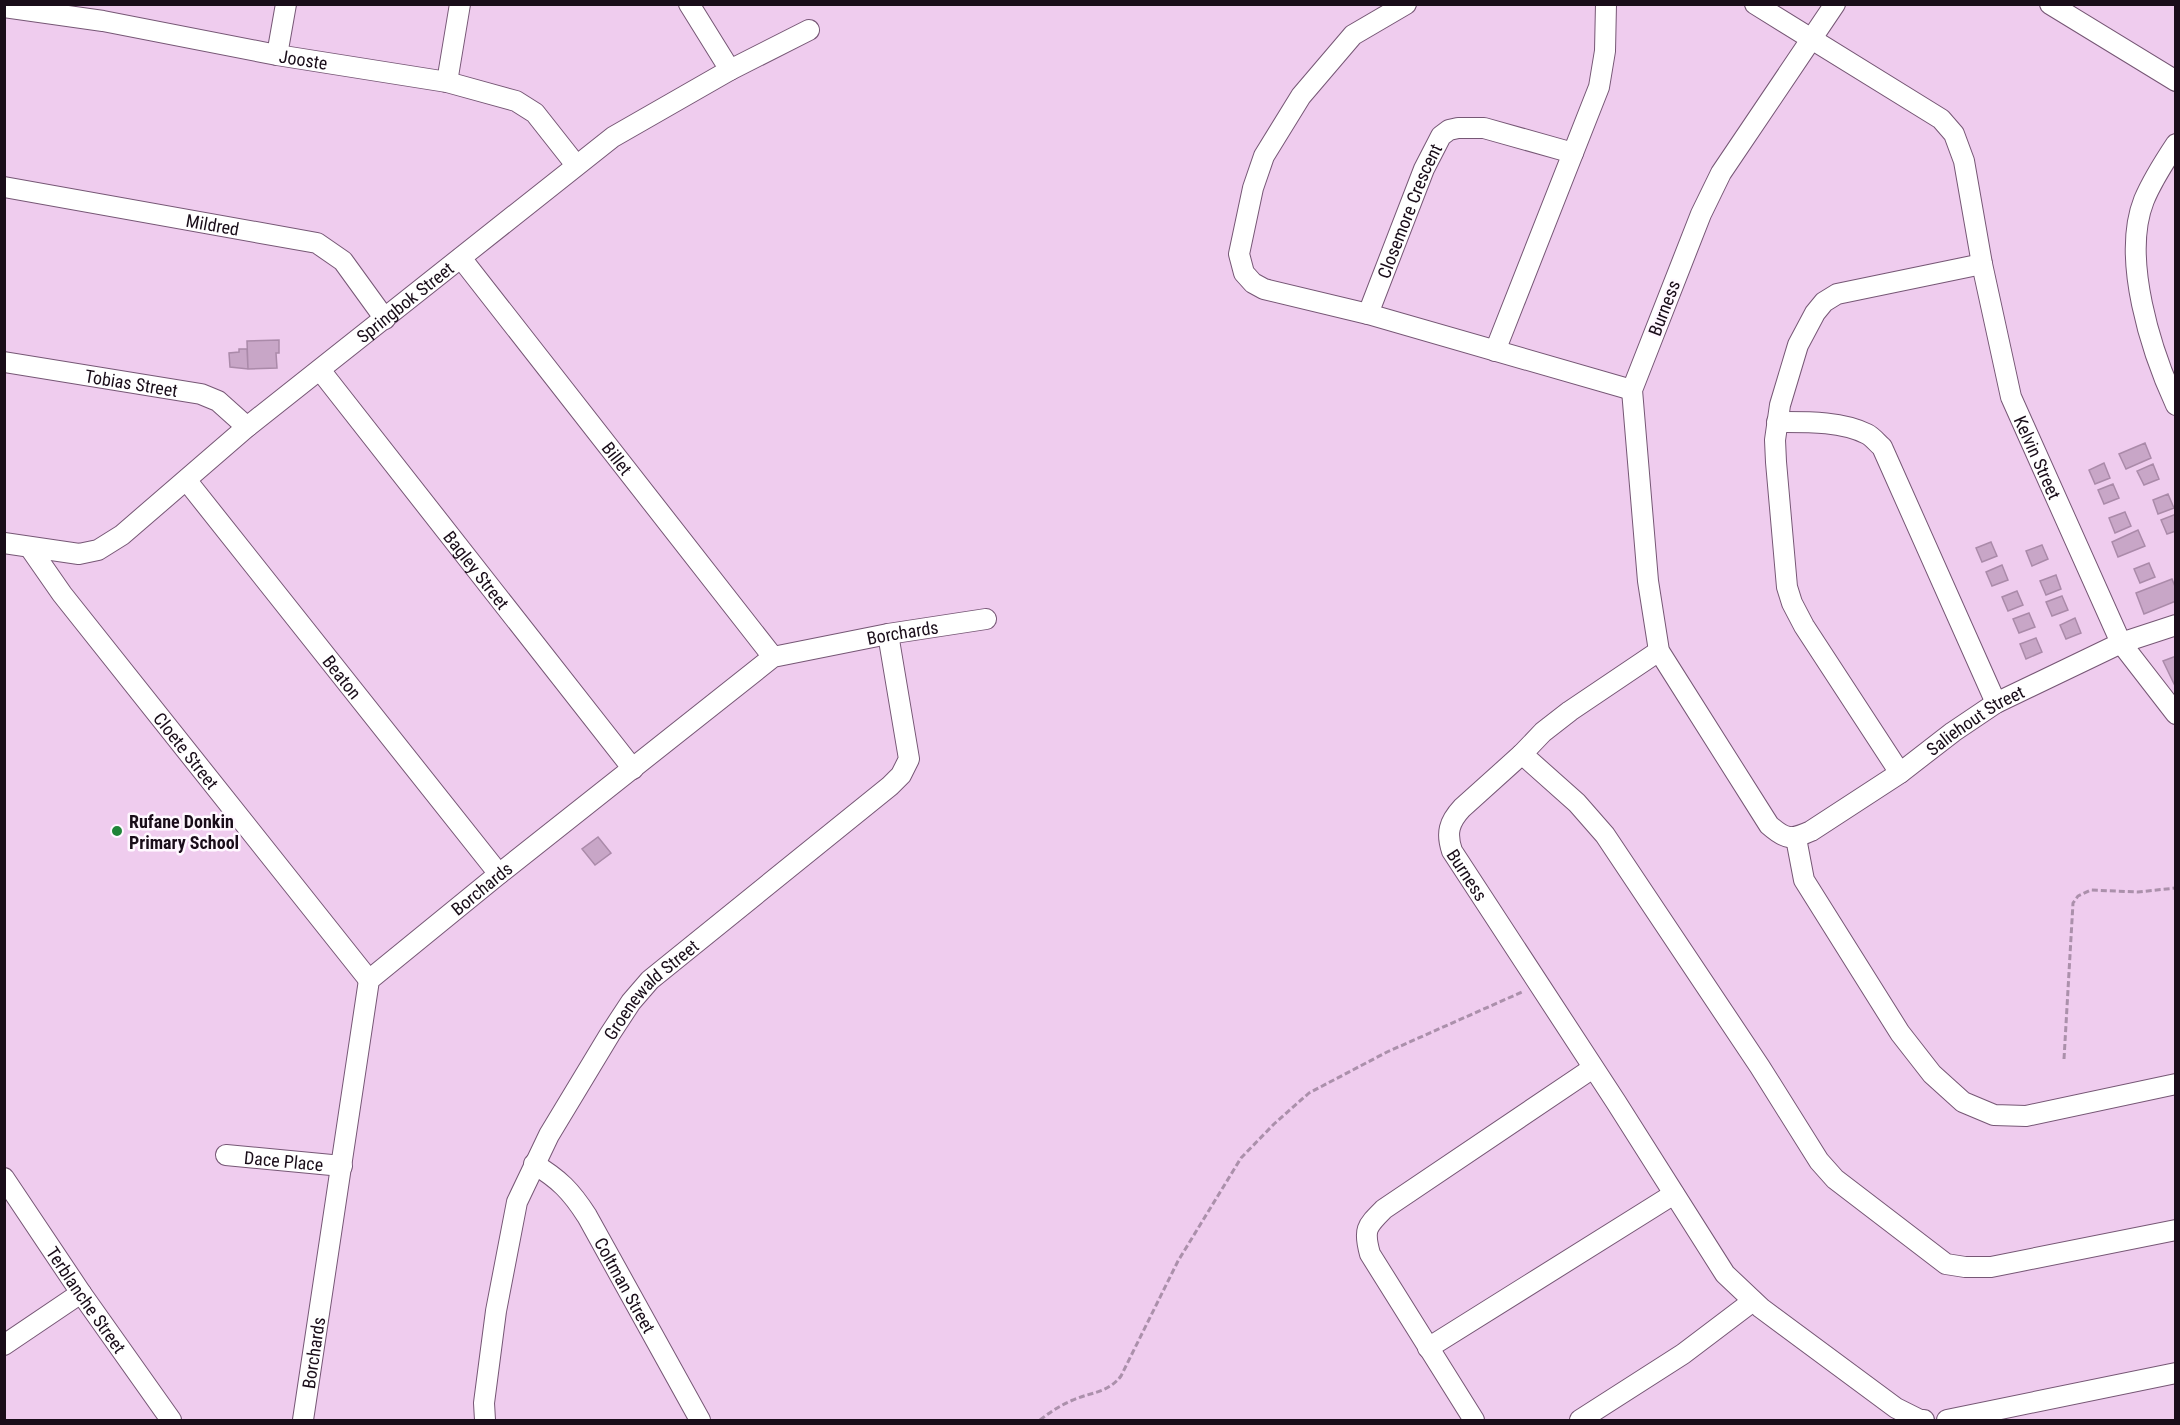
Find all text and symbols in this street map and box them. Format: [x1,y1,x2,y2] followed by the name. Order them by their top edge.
[278,45,329,73] street label: Jooste
[1372,140,1446,281] street label: Closemore Crescent
[184,209,241,239] street label: Mildred
[352,257,457,347] street label: Springbok Street
[1644,277,1684,339] street label: Burness
[83,365,179,401] street label: Tobias Street
[2010,412,2066,502] street label: Kelvin Street
[598,437,637,479] street label: Billet
[440,527,514,613] street label: Bagley Street
[865,616,940,649] street label: Borchards
[319,651,366,703] street label: Beaton
[1922,681,2027,759] street label: Saliehout Street
[150,708,223,793] street label: Cloete Street
[129,811,239,853] place label: Rufane Donkin Primary School
[110,824,124,838] marker: Rufane Donkin Primary School
[1443,845,1492,905] street label: Burness
[447,857,516,919] street label: Borchards
[599,935,702,1043] street label: Groenewald Street
[243,1146,324,1175] street label: Dace Place
[590,1234,660,1336] street label: Coltman Street
[42,1243,131,1357] street label: Terblanche Street
[297,1315,329,1390] street label: Borchards

